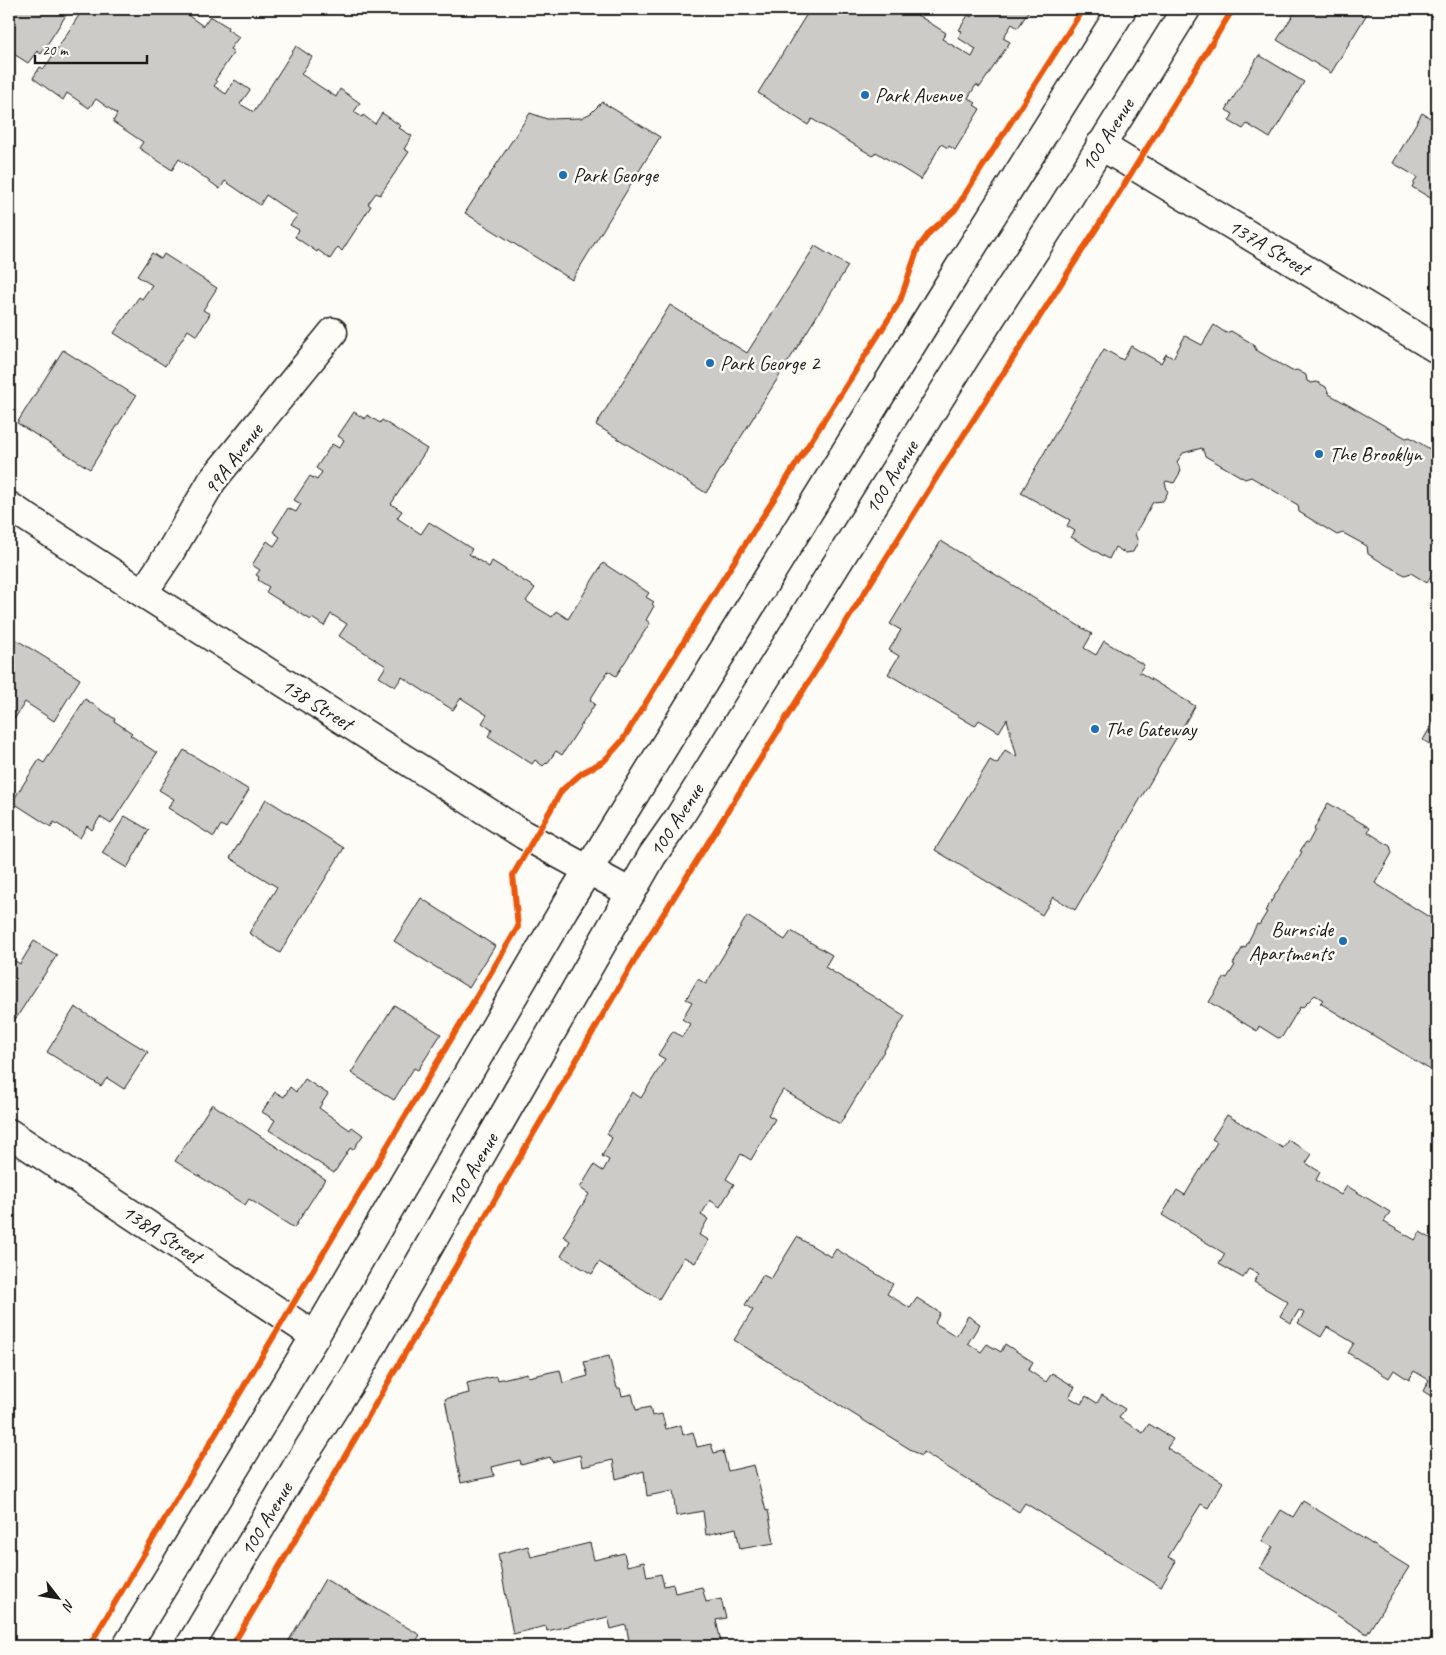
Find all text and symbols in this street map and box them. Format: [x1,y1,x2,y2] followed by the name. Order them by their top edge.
[35,32,148,64] scale bar
[42,41,69,60] text: 20 m
[875,82,964,108] place label: Park Avenue
[859,89,871,101] marker: Park Avenue
[1074,92,1140,177] street label: 100 Avenue
[573,162,660,188] place label: Park George
[557,169,569,181] marker: Park George
[1224,213,1317,283] street label: 137A Street
[720,350,821,376] place label: Park George 2
[704,357,716,369] marker: Park George 2
[198,417,269,500] street label: 99A Avenue
[858,434,924,519] street label: 100 Avenue
[1329,441,1423,467] place label: The Brooklyn
[1313,448,1325,460] marker: The Brooklyn
[277,672,360,738] street label: 138 Street
[1105,716,1198,742] place label: The Gateway
[1089,723,1101,735] marker: The Gateway
[643,778,710,861] street label: 100 Avenue
[1249,916,1335,966] place label: Burnside Apartments
[1337,935,1349,947] marker: Burnside Apartments
[440,1127,504,1212] street label: 100 Avenue
[117,1199,209,1271] street label: 138A Street
[234,1476,299,1561] street label: 100 Avenue
[32,1572,82,1622] north arrow
[58,1596,78,1615] text: N

